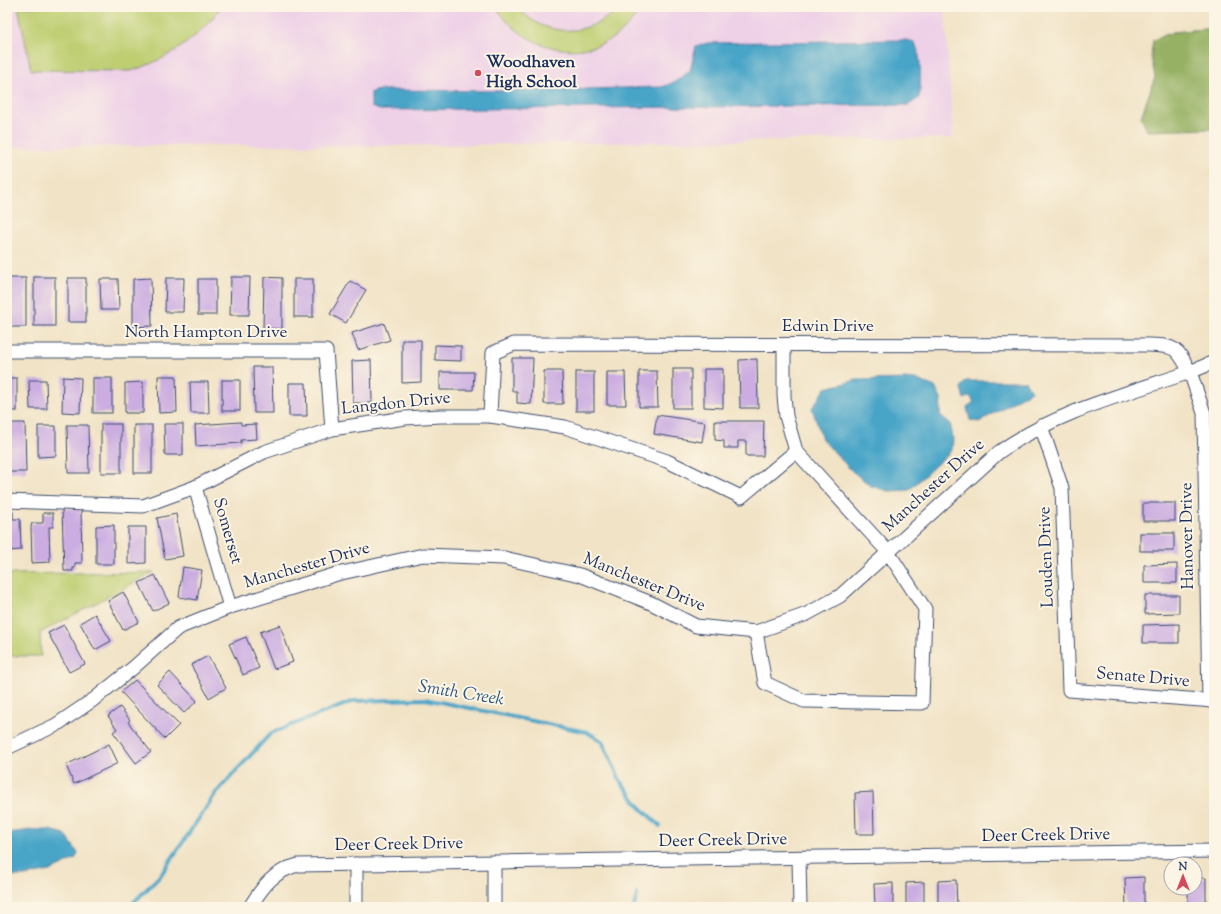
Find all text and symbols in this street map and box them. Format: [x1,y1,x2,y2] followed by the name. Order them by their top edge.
[486,51,577,95] place label: Woodhaven High School
[473,68,483,78] marker: Woodhaven High School
[782,315,874,339] street label: Edwin Drive
[125,321,287,345] street label: North Hampton Drive
[340,386,452,422] street label: Langdon Drive
[878,434,990,538] street label: Manchester Drive
[1175,482,1201,590] street label: Hanover Drive
[206,495,248,567] street label: Somerset
[1033,506,1061,608] street label: Louden Drive
[241,537,373,595] street label: Manchester Drive
[579,548,709,619] street label: Manchester Drive
[1095,662,1191,694] street label: Senate Drive
[416,674,506,714] water label: Smith Creek
[981,823,1111,849] street label: Deer Creek Drive
[658,828,788,854] street label: Deer Creek Drive
[334,832,464,858] street label: Deer Creek Drive
[1163,856,1203,896] north arrow
[1178,859,1188,875] text: N

